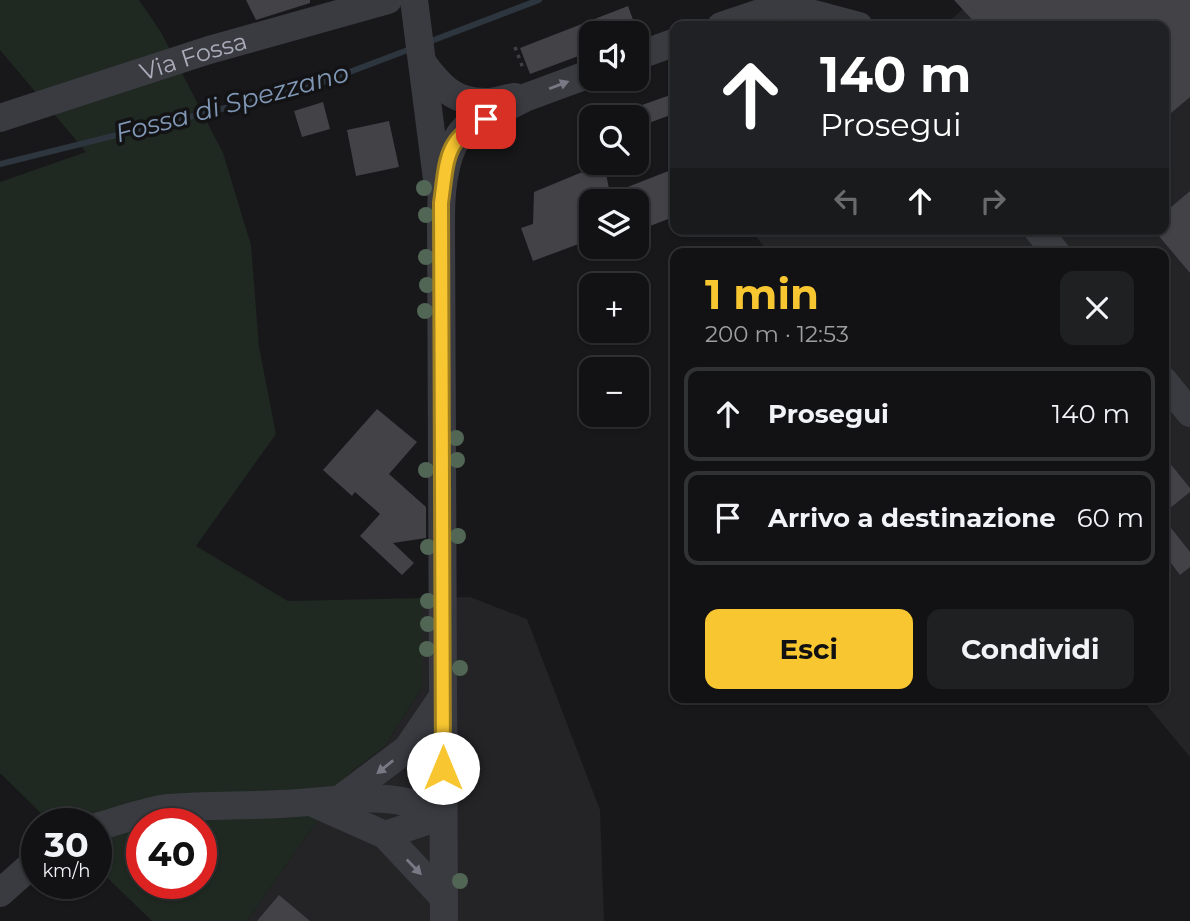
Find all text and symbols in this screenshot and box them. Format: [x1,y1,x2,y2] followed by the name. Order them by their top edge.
[579,21,649,427] map controls
[579,21,649,91] button: sound
[136,26,250,86] street label: Via Fossa
[820,45,972,104] text: 140 m
[705,49,796,140] icon: ahead
[112,56,352,150] water label: Fossa di Spezzano
[549,79,570,90] one-way arrow
[456,89,516,149] pin
[467,100,505,138] icon: arrive
[579,105,649,175] button: search
[820,105,962,144] text: Prosegui
[828,182,866,220] icon: left
[901,182,939,220] icon: ahead
[974,182,1012,220] icon: right
[579,189,649,259] button: layers
[705,268,819,320] text: 1 min
[1060,271,1134,345] button: close
[579,273,649,343] button: +
[705,320,849,348] text: 200 m · 12:53
[579,357,649,427] button: −
[709,395,747,433] icon: ahead
[768,398,889,430] text: Prosegui
[1052,398,1130,430] text: 140 m
[709,499,747,537] icon: arrive
[768,502,1056,534] text: Arrivo a destinazione
[1077,502,1144,534] text: 60 m
[705,609,913,689] button: Esci
[927,609,1134,689] button: Condividi
[406,731,480,805] position arrow
[376,759,394,774] one-way arrow
[126,808,217,899] speed limit sign: 40
[44,823,89,866] text: 30
[405,858,421,875] one-way arrow
[42,860,91,882] text: km/h

